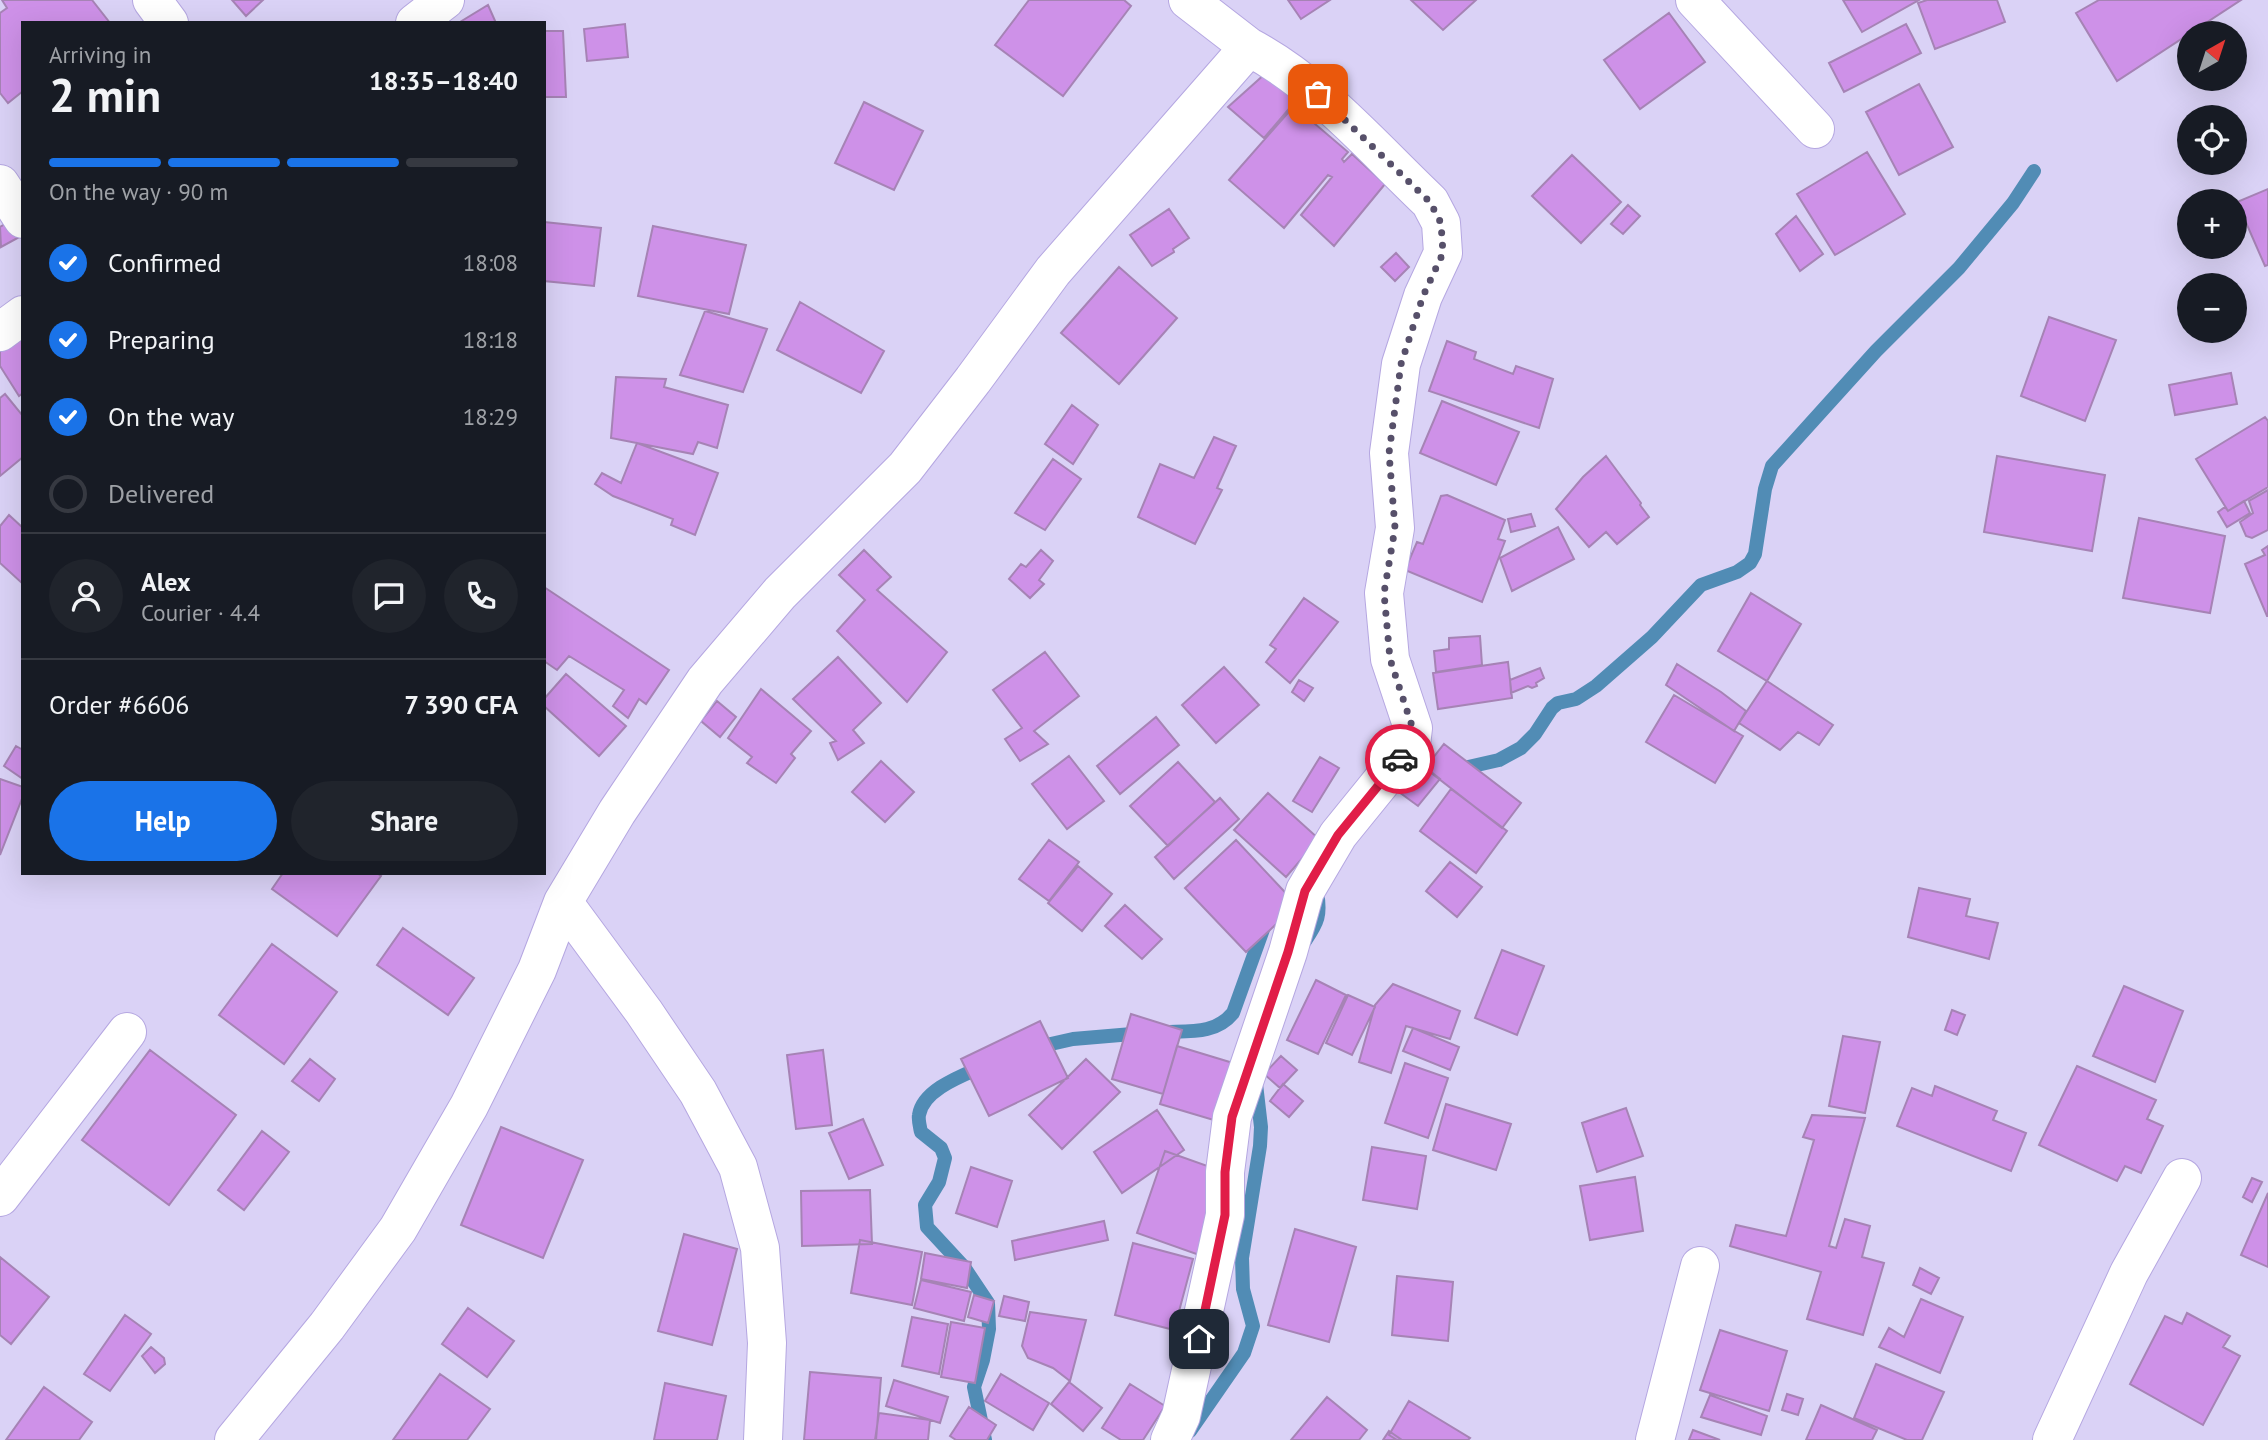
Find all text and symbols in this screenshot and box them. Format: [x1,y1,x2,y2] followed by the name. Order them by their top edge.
[2177,21,2247,91] north arrow
[2177,21,2247,343] map controls
[49,40,151,69] text: Arriving in
[369,64,518,97] text: 18:35–18:40
[1288,64,1348,124] pin
[49,65,161,125] text: 2 min
[1299,75,1337,113] icon: bag
[2177,105,2247,175] button: locate
[49,177,228,206] text: On the way · 90 m
[2177,189,2247,259] button: +
[49,244,87,282] icon: check
[108,246,221,279] text: Confirmed
[463,248,518,277] text: 18:08
[2177,273,2247,343] button: −
[49,321,87,359] icon: check
[108,323,215,356] text: Preparing
[463,325,518,354] text: 18:18
[49,398,87,436] icon: check
[108,400,234,433] text: On the way
[463,402,518,431] text: 18:29
[108,477,214,510] text: Delivered
[49,559,123,633] button: person
[352,559,426,633] button: chat
[444,559,518,633] button: phone
[141,565,191,598] text: Alex
[141,598,260,627] text: Courier · 4.4
[49,688,189,721] text: Order #6606
[404,688,518,721] text: 7 390 CFA
[1365,724,1435,794] courier
[1381,740,1419,778] icon: car
[49,781,277,861] button: Help
[291,781,518,861] button: Share
[1169,1309,1229,1369] pin
[1180,1320,1218,1358] icon: home

